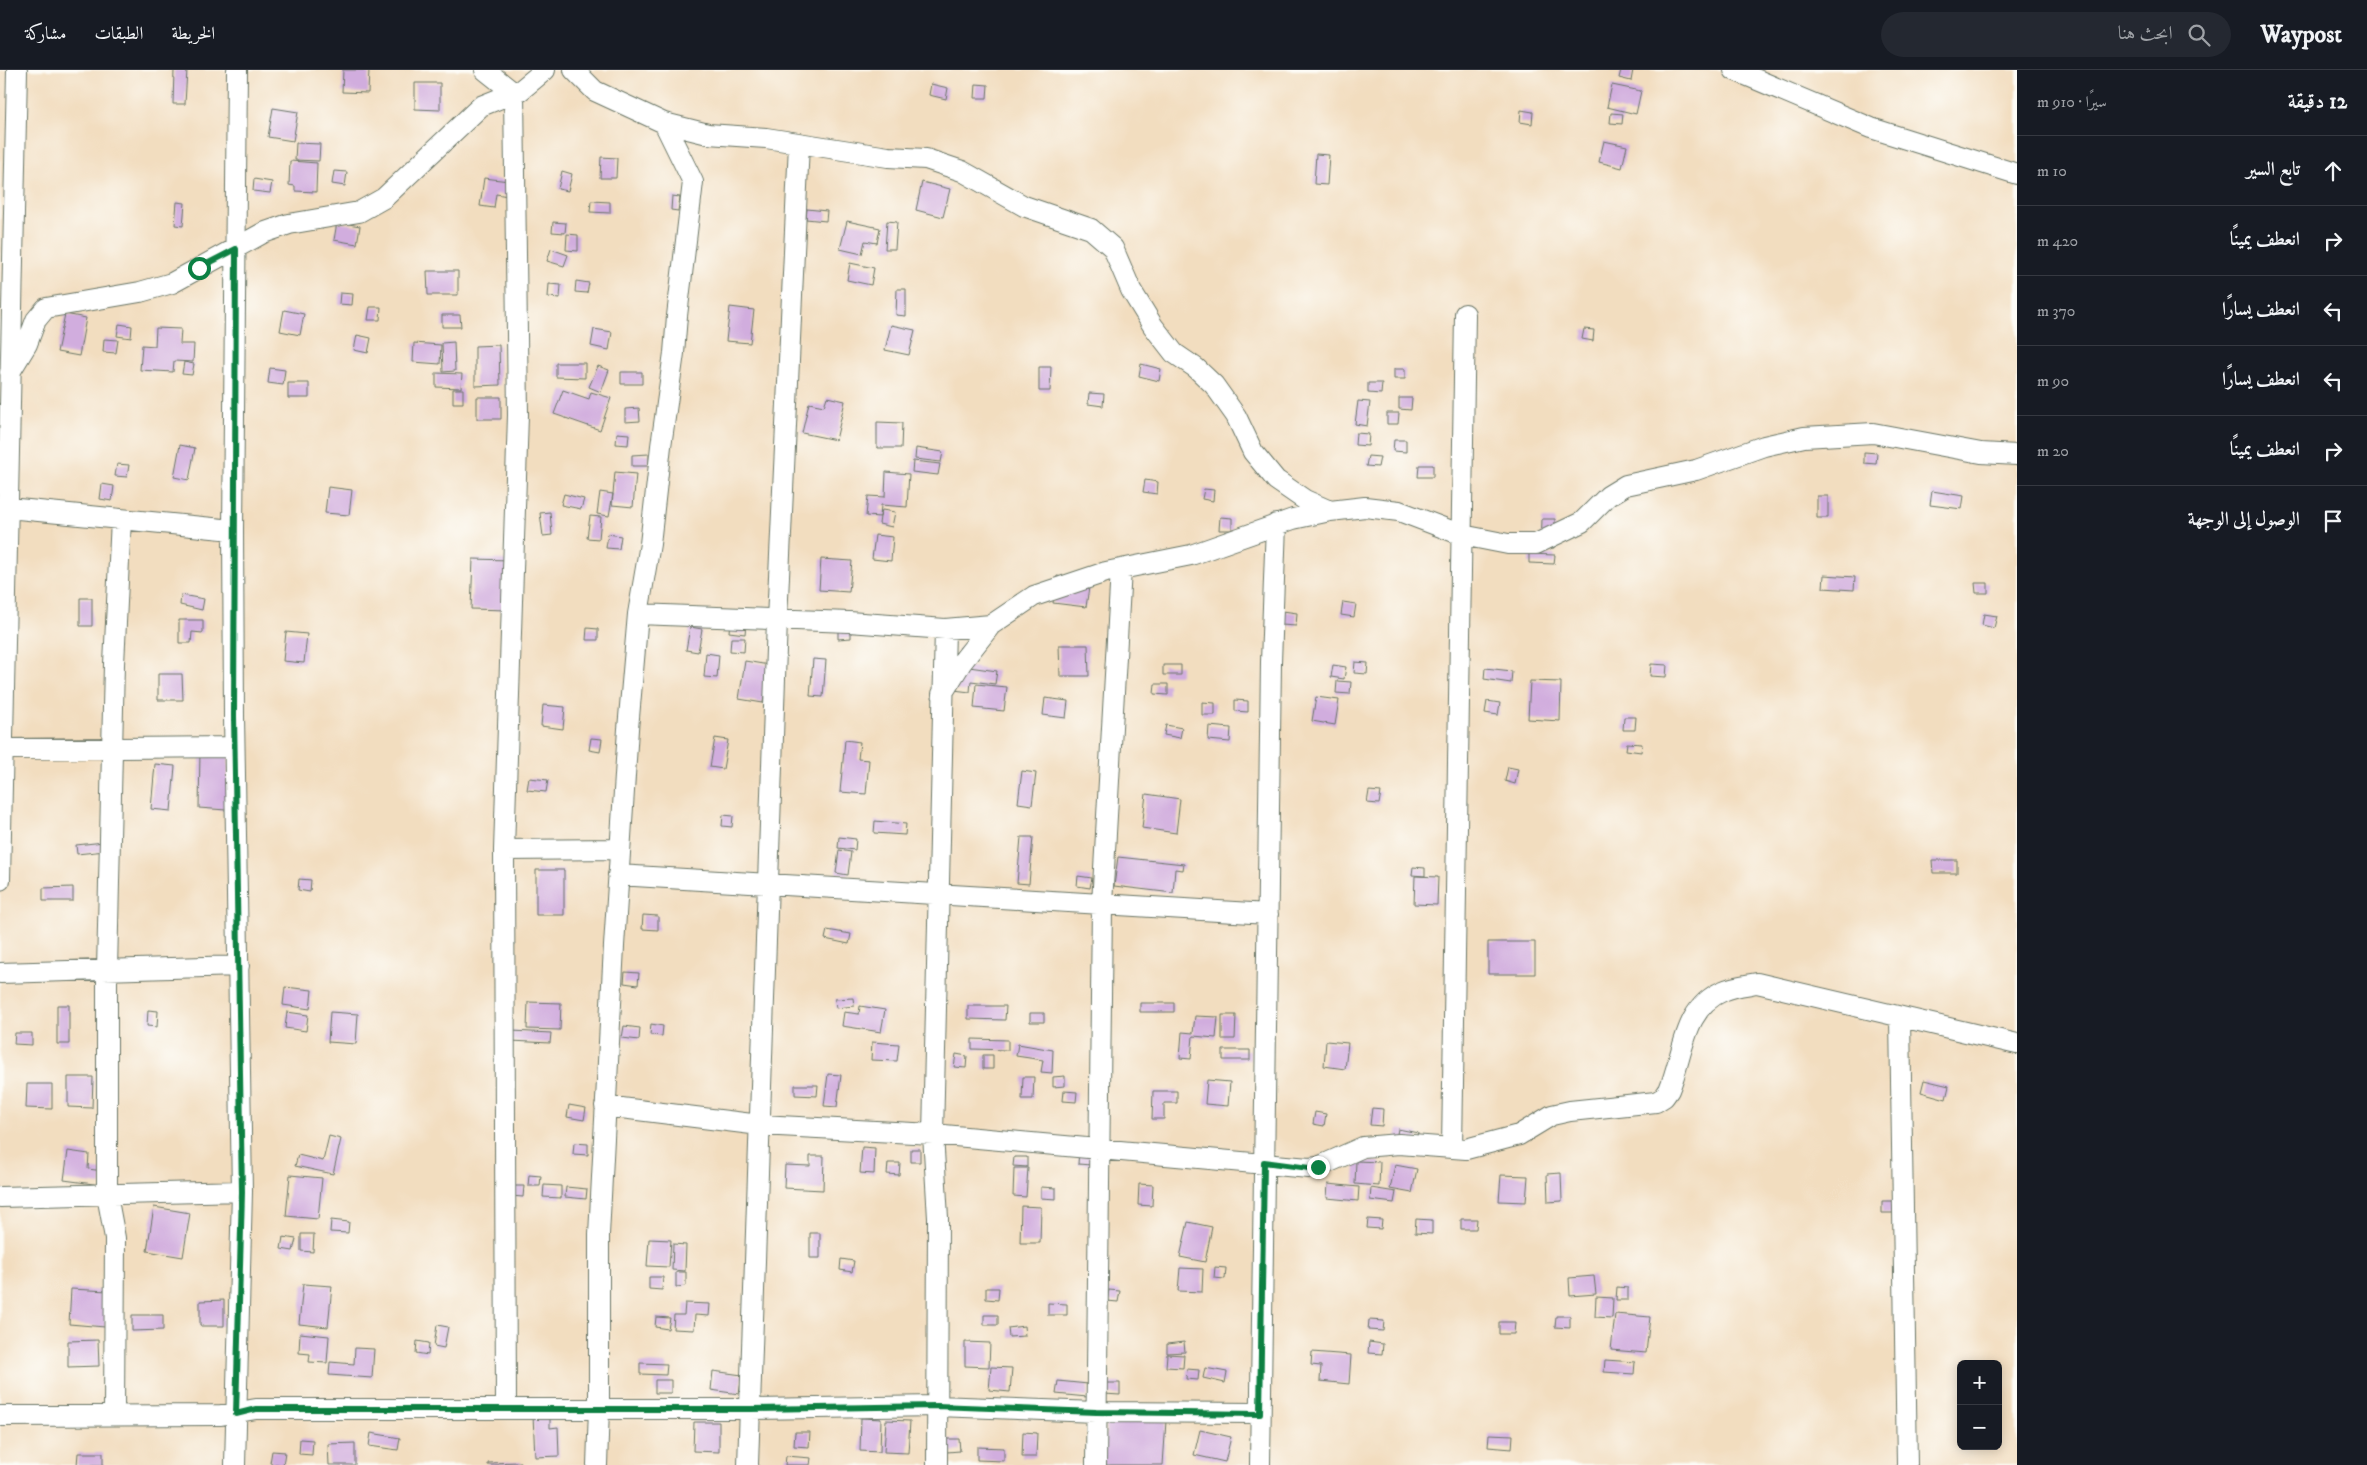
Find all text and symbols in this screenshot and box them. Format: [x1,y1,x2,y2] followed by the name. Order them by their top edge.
[1881,12,2231,57] search box
[2261,20,2342,50] text: Waypost
[2185,21,2213,49] icon: search
[2118,22,2173,45] text: ابحث هنا
[25,23,66,45] text: مشاركة
[94,23,143,45] text: الطبقات
[171,23,215,45] text: الخريطة
[2288,89,2347,115] text: 12 دقيقة
[2037,92,2107,112] text: سيرًا · 910 m
[2319,157,2347,185] icon: ahead
[2246,158,2300,181] text: تابع السير
[2037,161,2067,181] text: 10 m
[2319,227,2347,255] icon: right
[2230,228,2300,251] text: انعطف يمينًا
[2037,231,2078,251] text: 420 m
[188,257,211,280] route start
[2319,297,2347,325] icon: left
[2222,298,2300,321] text: انعطف يسارًا
[2037,301,2075,321] text: 370 m
[2319,367,2347,395] icon: left
[2222,368,2300,391] text: انعطف يسارًا
[2037,371,2069,391] text: 90 m
[2319,437,2347,465] icon: right
[2230,438,2300,461] text: انعطف يمينًا
[2037,441,2069,461] text: 20 m
[2319,507,2347,535] icon: arrive
[2188,508,2300,531] text: الوصول إلى الوجهة
[1307,1156,1330,1179] route end
[1957,1360,2002,1450] map controls
[1957,1360,2002,1405] button: +
[1957,1405,2002,1450] button: −

